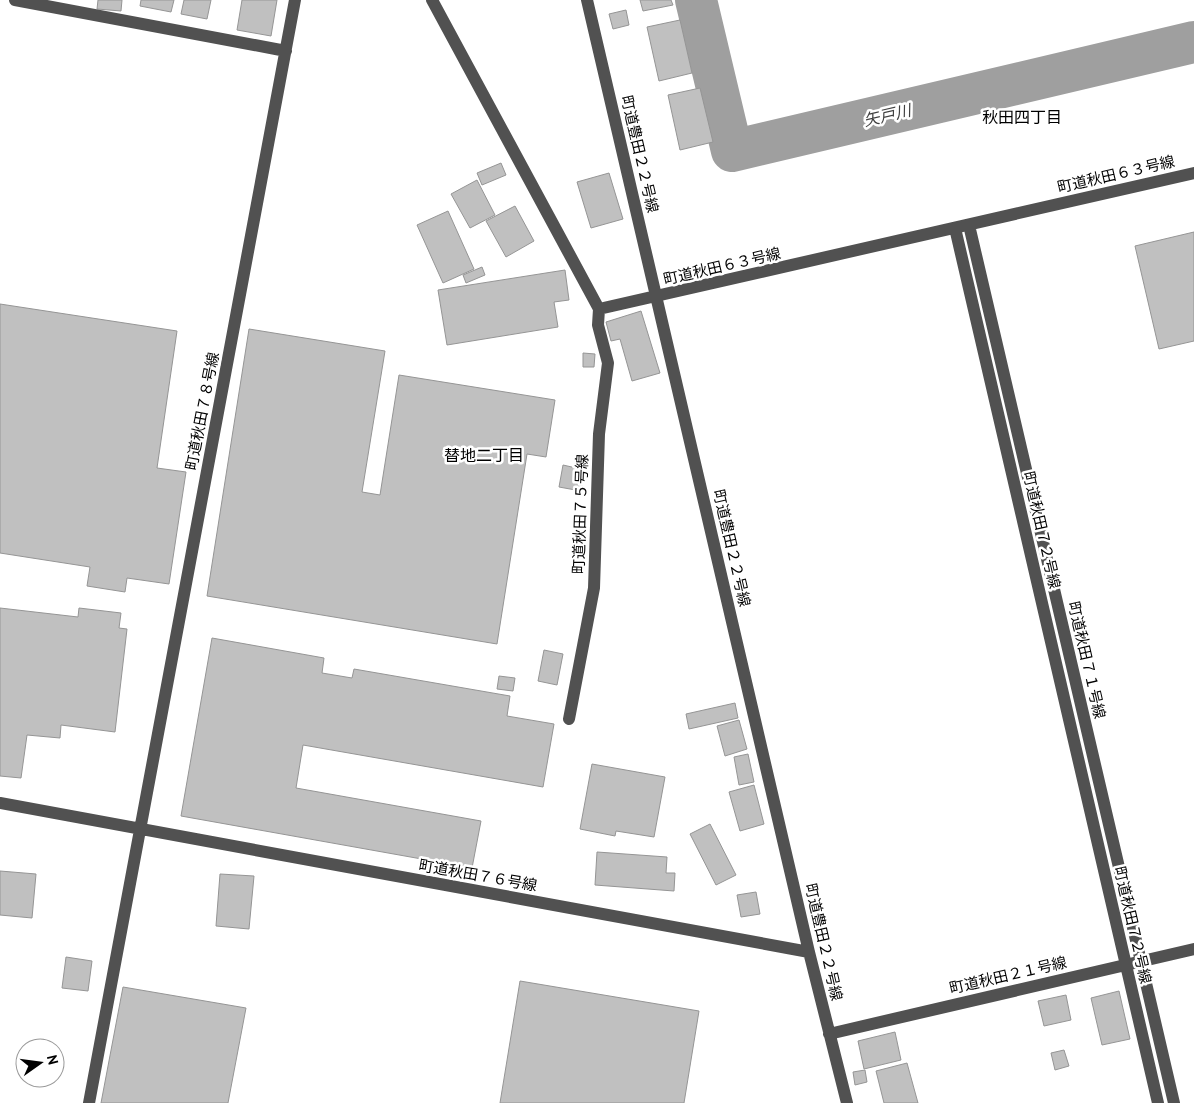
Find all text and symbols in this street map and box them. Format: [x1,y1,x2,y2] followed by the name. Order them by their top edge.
[617,93,663,215] street label: 町道豊田２２号線
[861,99,915,130] water label: 矢戸川
[982,107,1062,127] district label: 秋田四丁目
[1055,151,1177,197] street label: 町道秋田６３号線
[661,243,783,289] street label: 町道秋田６３号線
[181,350,223,472] street label: 町道秋田７８号線
[444,445,524,465] district label: 替地二丁目
[568,454,592,574] street label: 町道秋田７５号線
[1019,469,1065,591] street label: 町道秋田７２号線
[709,487,755,609] street label: 町道豊田２２号線
[1064,599,1110,721] street label: 町道秋田７１号線
[417,855,539,895] street label: 町道秋田７６号線
[1110,864,1156,986] street label: 町道秋田７２号線
[801,881,847,1003] street label: 町道豊田２２号線
[947,952,1069,998] street label: 町道秋田２１号線
[15,1038,65,1088] north arrow
[43,1053,62,1066] text: N

